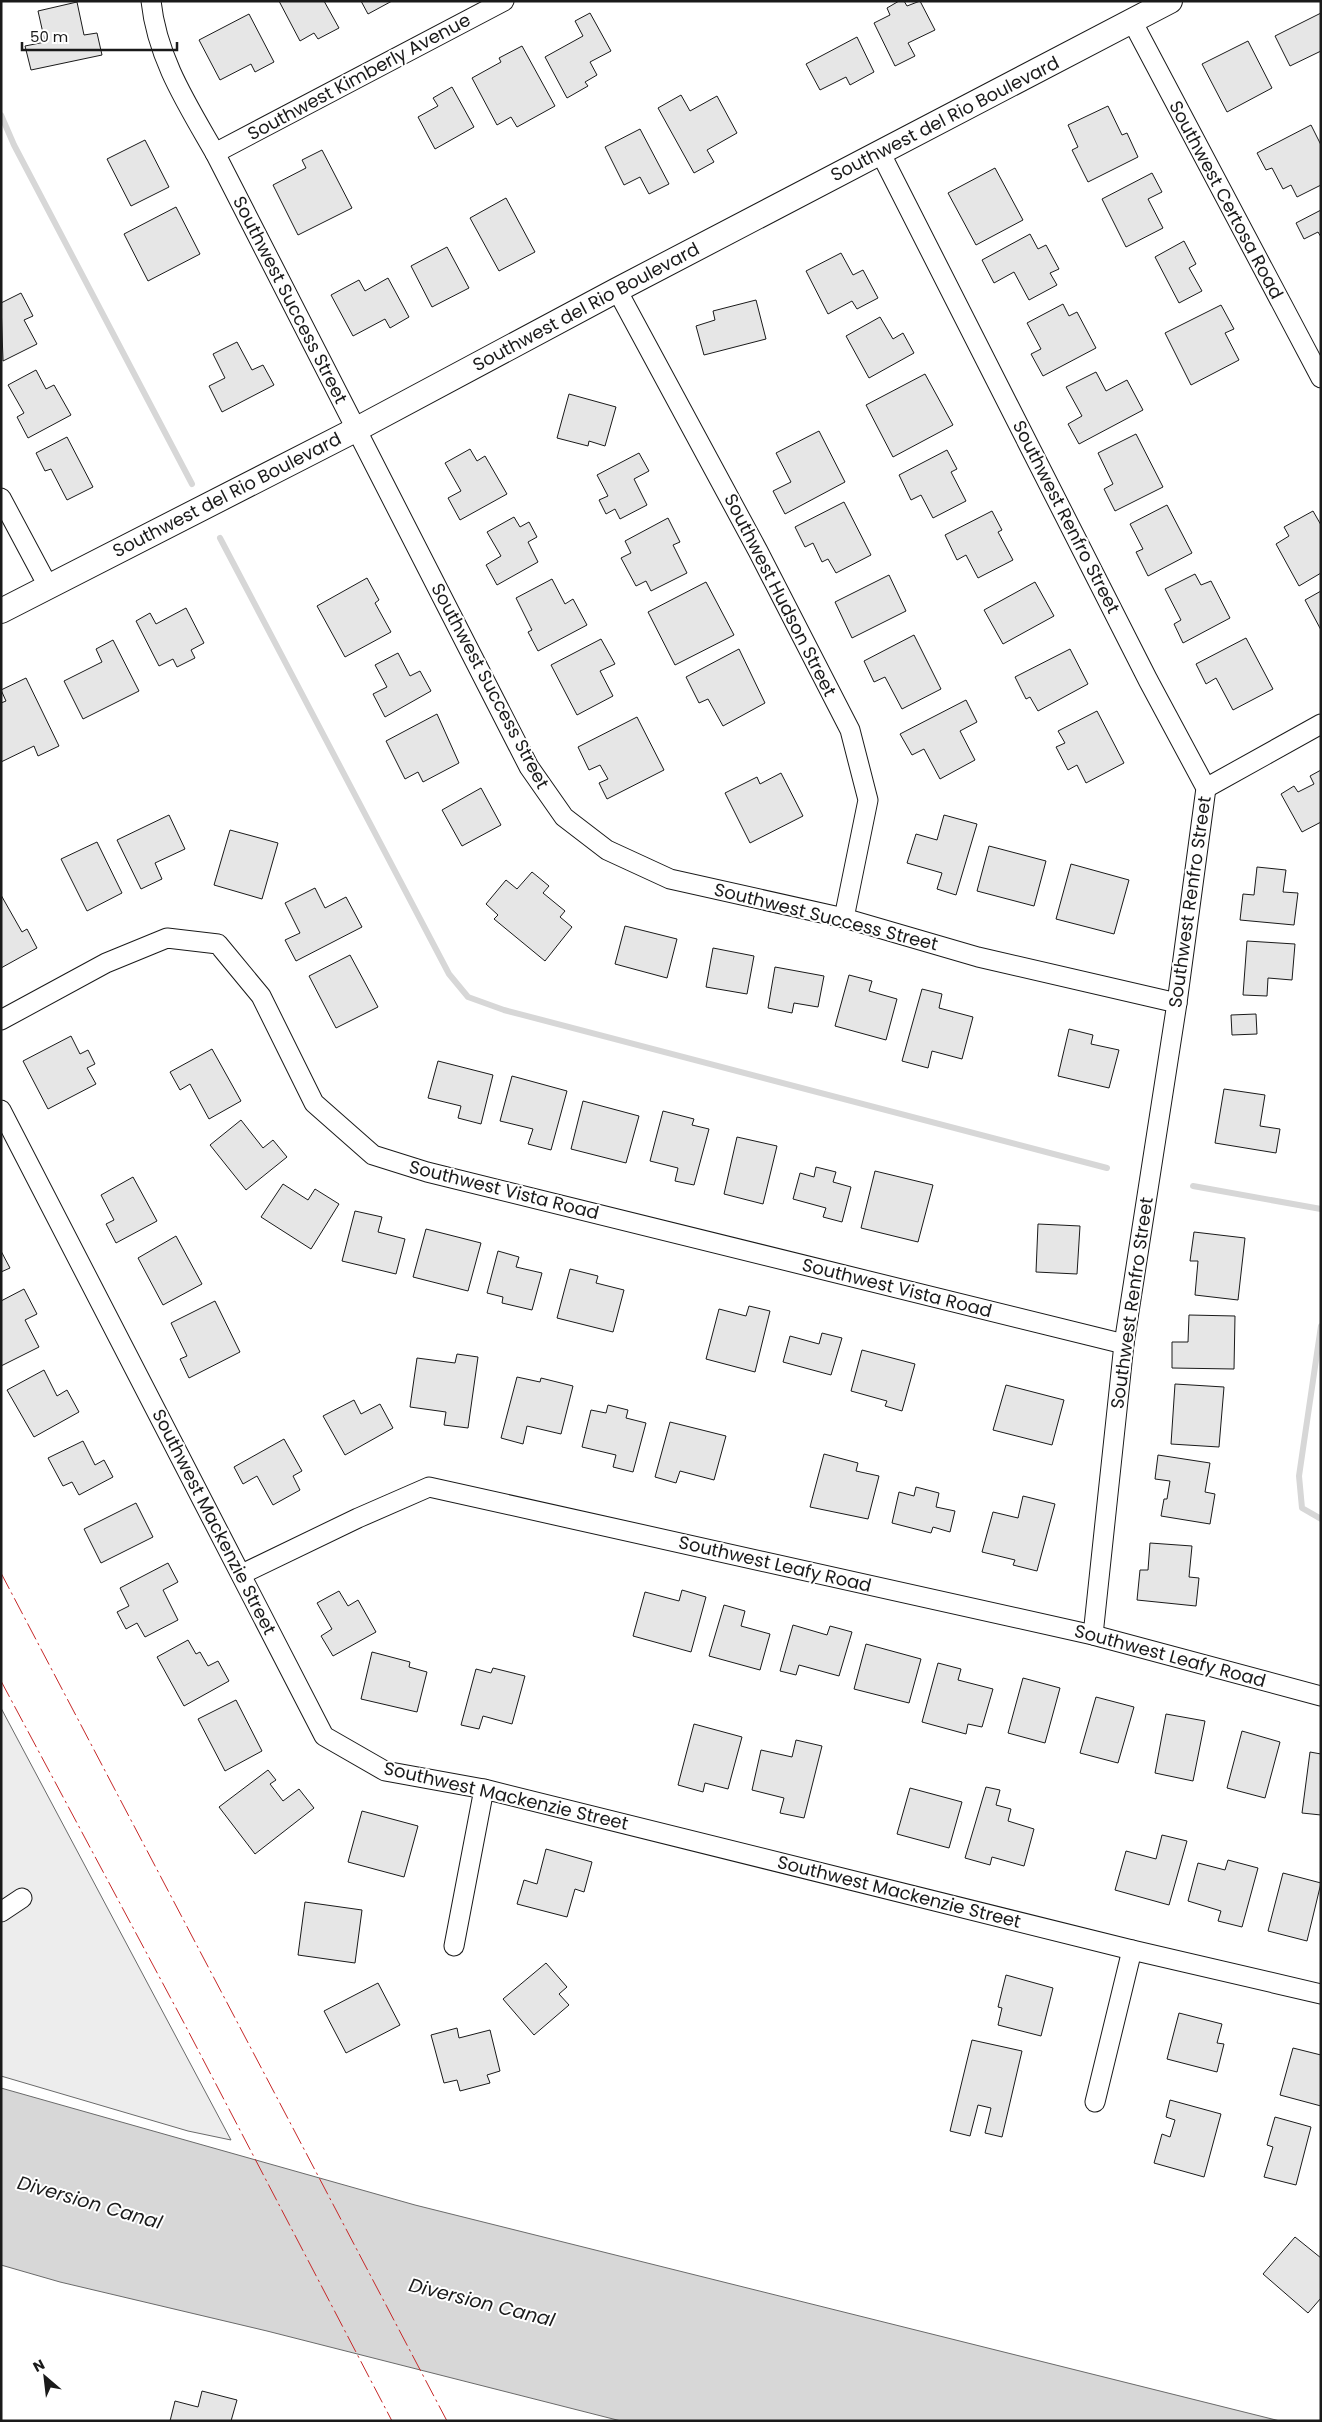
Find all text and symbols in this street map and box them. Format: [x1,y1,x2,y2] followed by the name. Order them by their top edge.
[243,7,475,146] street label: Southwest Kimberly Avenue
[22,20,178,52] scale bar
[30,26,68,47] text: 50 m
[826,50,1063,187] street label: Southwest del Rio Boulevard
[1163,96,1289,303] street label: Southwest Certosa Road
[227,192,354,408] street label: Southwest Success Street
[468,236,704,377] street label: Southwest del Rio Boulevard
[1007,416,1126,618] street label: Southwest Renfro Street
[108,426,345,563] street label: Southwest del Rio Boulevard
[718,489,843,700] street label: Southwest Hudson Street
[425,578,555,793] street label: Southwest Success Street
[1162,794,1217,1009] street label: Southwest Renfro Street
[712,877,941,956] street label: Southwest Success Street
[407,1154,602,1225] street label: Southwest Vista Road
[1104,1195,1159,1410] street label: Southwest Renfro Street
[800,1252,995,1323] street label: Southwest Vista Road
[147,1405,282,1639] street label: Southwest Mackenzie Street
[676,1529,874,1598] street label: Southwest Leafy Road
[1072,1618,1269,1693] street label: Southwest Leafy Road
[381,1755,631,1836] street label: Southwest Mackenzie Street
[775,1849,1024,1934] street label: Southwest Mackenzie Street
[14,2169,166,2236] water label: Diversion Canal
[406,2271,558,2334] water label: Diversion Canal
[20,2352,70,2402] north arrow
[30,2354,48,2377] text: N

